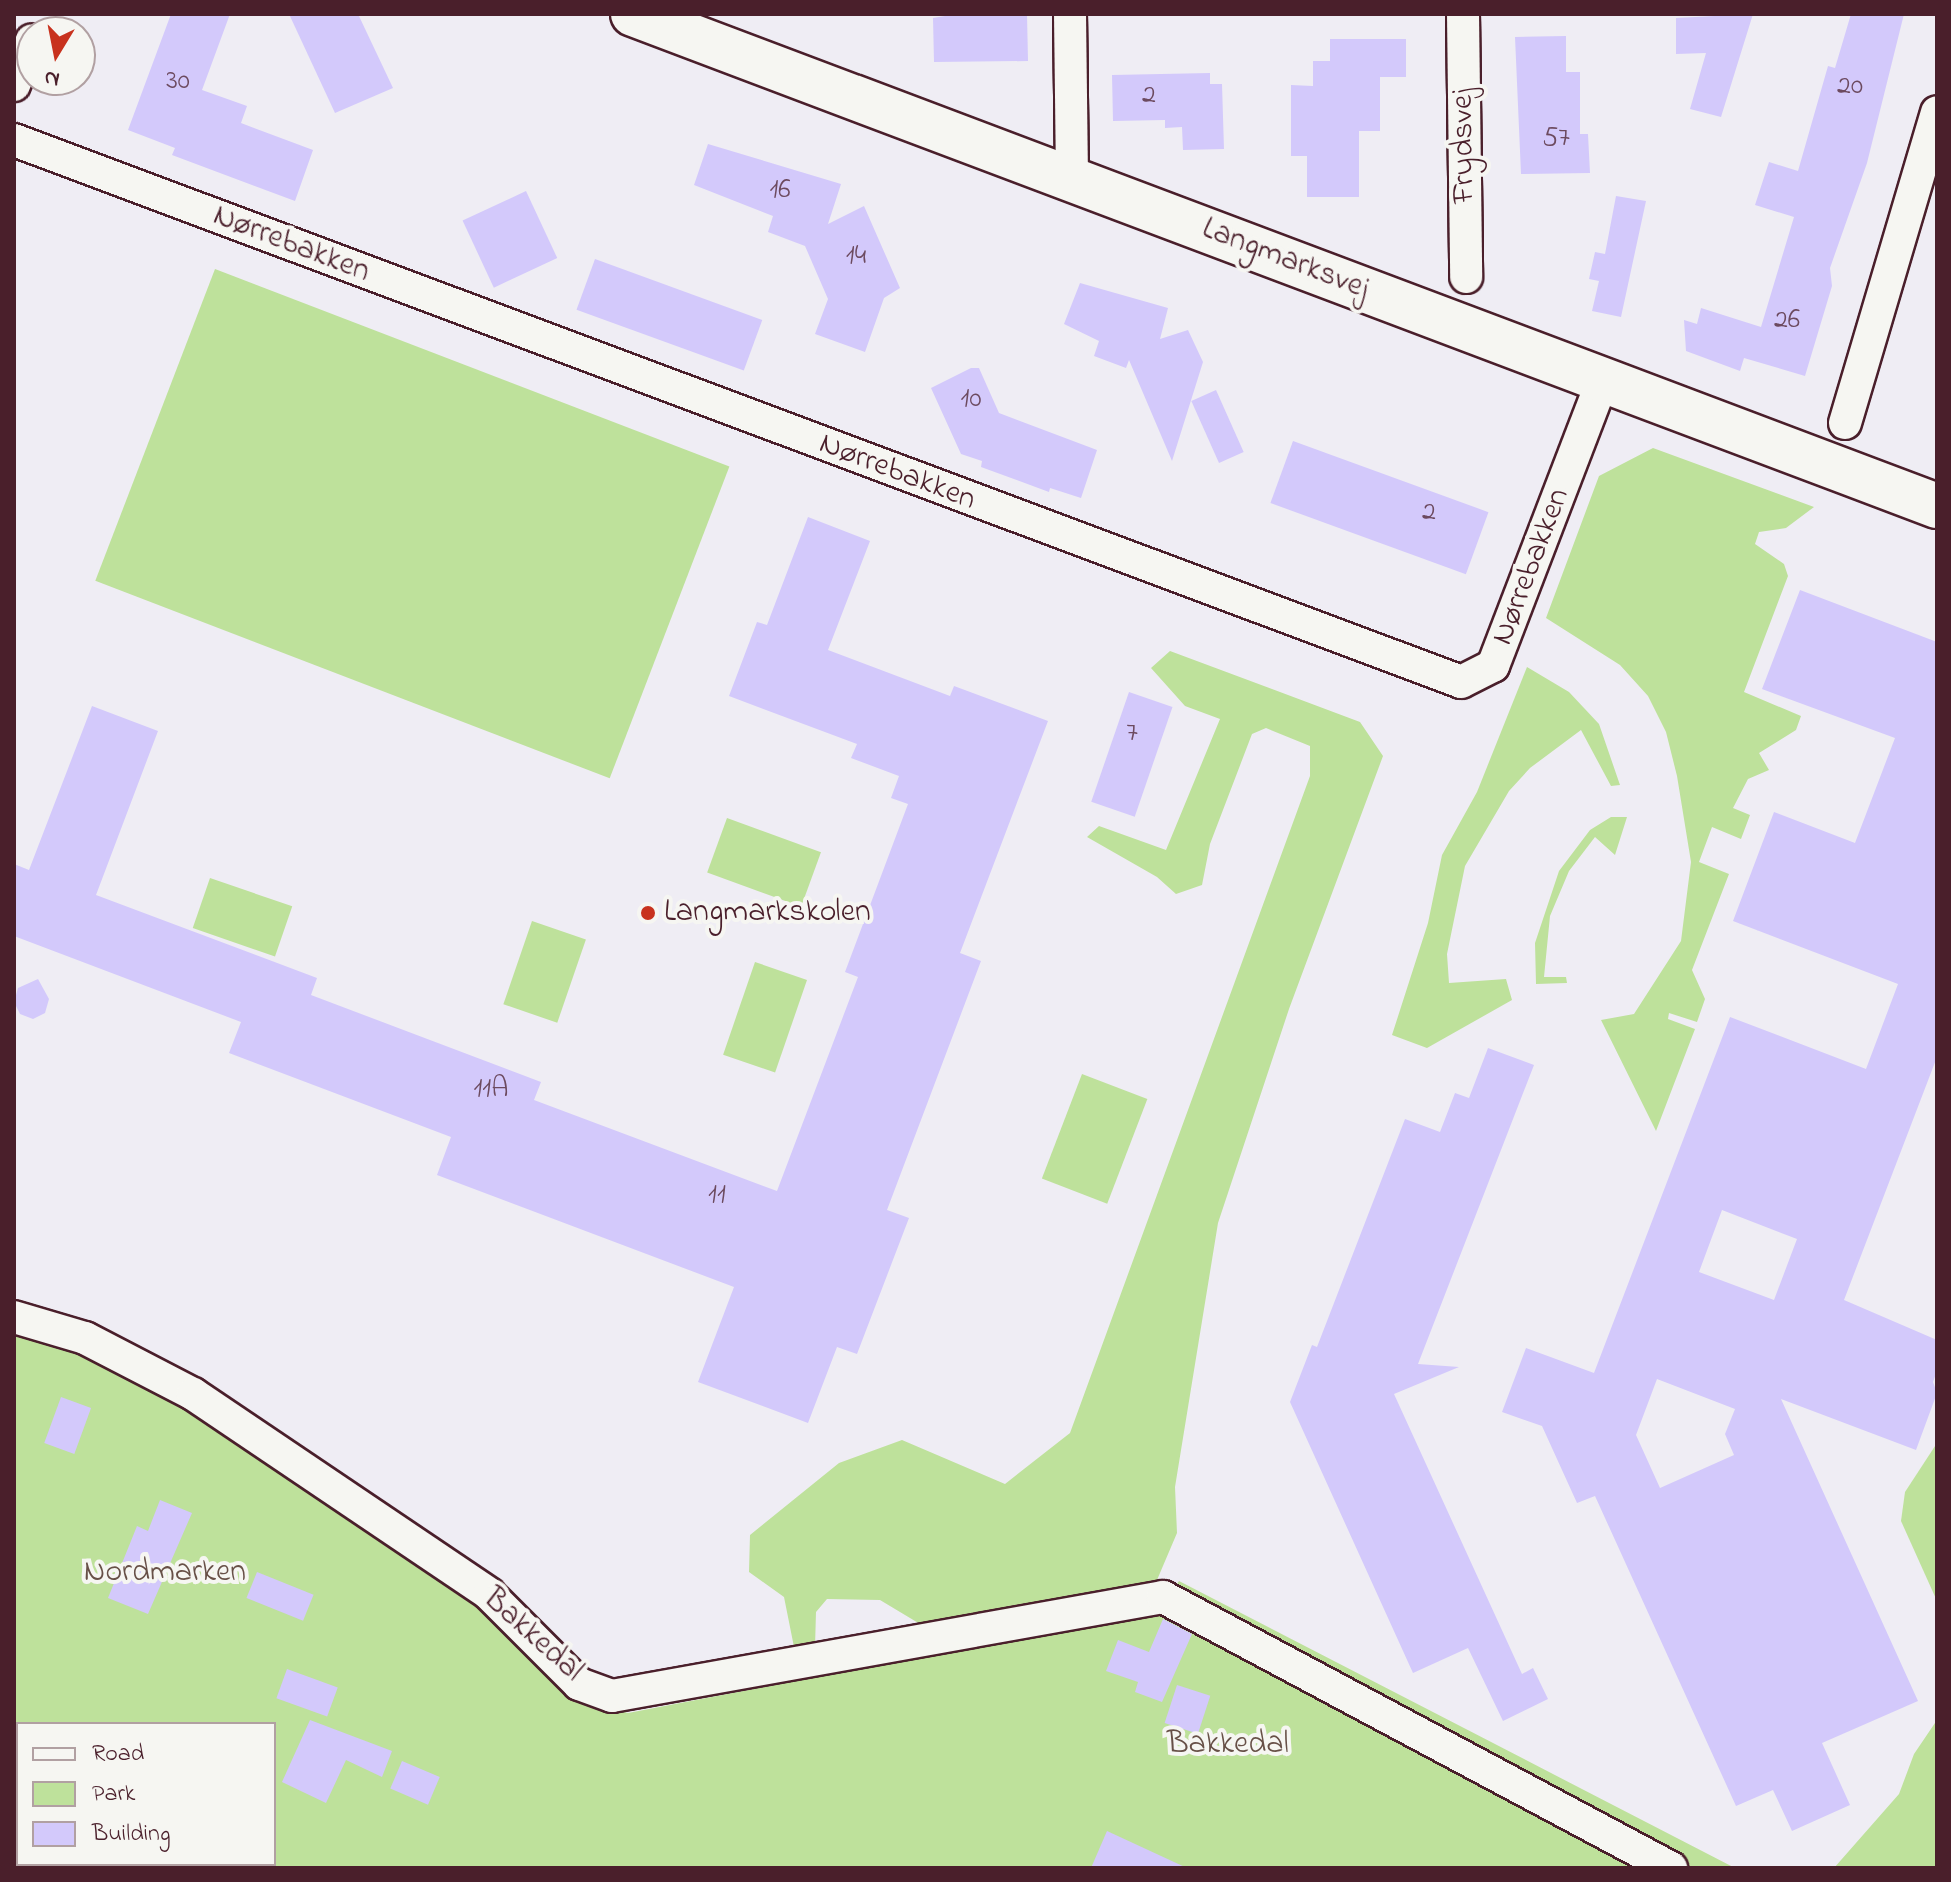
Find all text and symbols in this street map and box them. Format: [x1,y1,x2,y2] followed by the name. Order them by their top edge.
[16,16,96,96] north arrow
[42,61,62,95] text: N
[166,65,190,99] house number: 30
[1837,70,1863,104] house number: 20
[1142,79,1156,113] house number: 2
[1445,88,1485,204] street label: Frydsvej
[1542,122,1570,156] house number: 57
[769,174,791,208] house number: 16
[207,198,375,292] street label: Nørrebakken
[1196,211,1374,309] street label: Langmarksvej
[846,240,866,274] house number: 14
[1774,304,1800,338] house number: 26
[961,383,981,417] house number: 10
[813,426,981,520] street label: Nørrebakken
[1485,483,1579,651] street label: Nørrebakken
[1422,496,1436,530] house number: 2
[1126,717,1138,751] house number: 7
[664,894,871,932] place label: Langmarkskolen
[639,904,657,922] marker: Langmarkskolen
[473,1073,509,1107] house number: 11A
[708,1179,726,1213] house number: 11
[84,1554,246,1592] park label: Nordmarken
[474,1581,590,1691] street label: Bakkedal
[16,1722,276,1866] legend
[1167,1726,1289,1764] park label: Bakkedal
[92,1737,144,1772] text: Road
[92,1777,135,1812] text: Park
[92,1817,171,1852] text: Building

